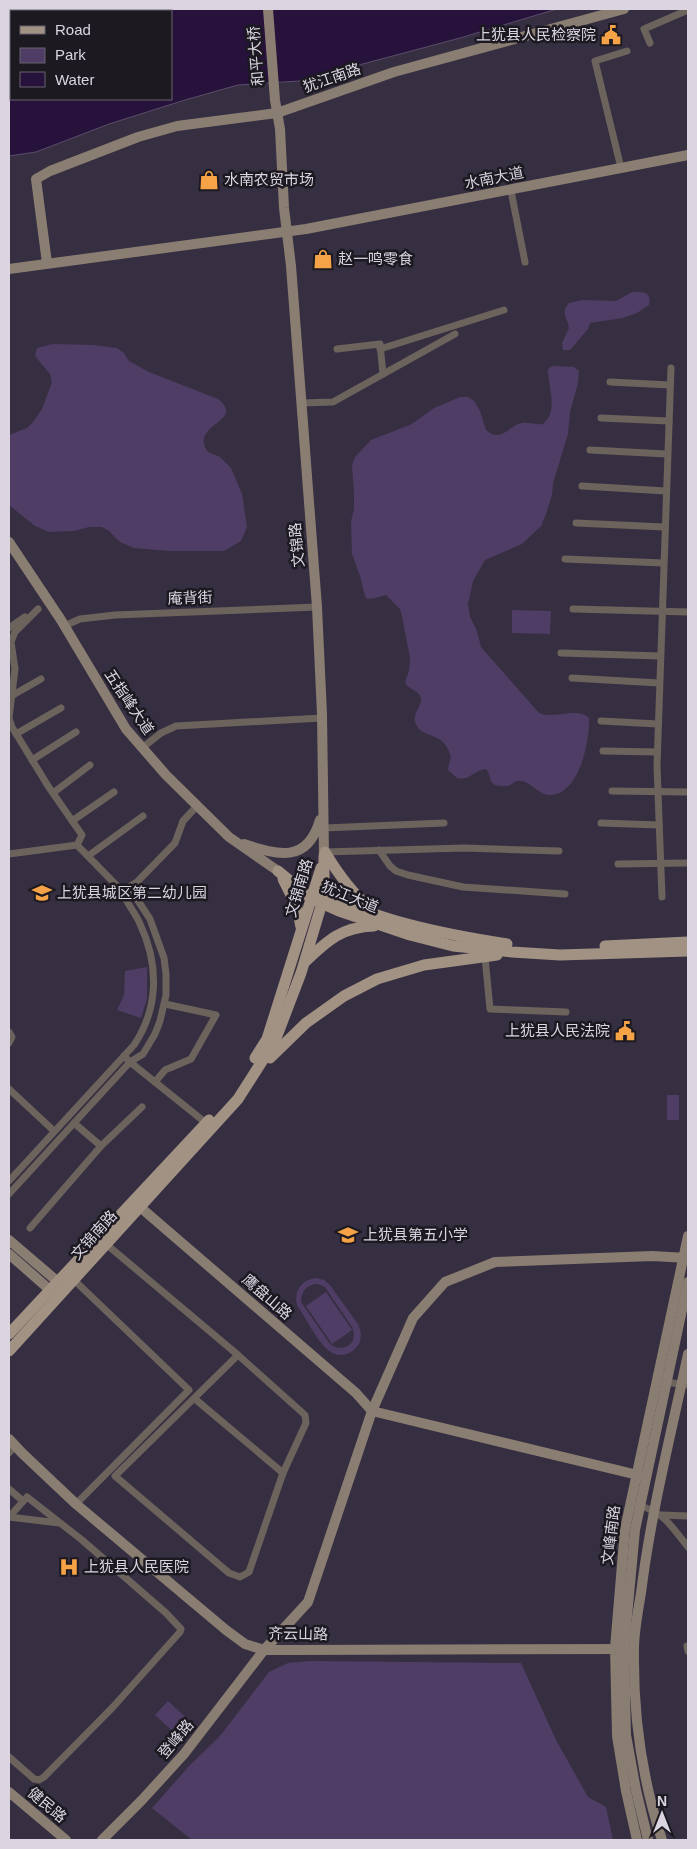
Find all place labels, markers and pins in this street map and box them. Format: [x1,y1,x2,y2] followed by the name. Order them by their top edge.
[600,24,622,46] public building icon: 上犹县人民检察院
[476,26,596,43] place label: 上犹县人民检察院
[198,169,220,191] shop icon: 水南农贸市场
[224,171,314,188] place label: 水南农贸市场
[312,248,334,270] shop icon: 赵一鸣零食
[338,250,413,267] place label: 赵一鸣零食
[31,882,53,904] school or university icon: 上犹县城区第二幼儿园
[57,884,207,901] place label: 上犹县城区第二幼儿园
[614,1020,636,1042] public building icon: 上犹县人民法院
[505,1022,610,1039] place label: 上犹县人民法院
[337,1224,359,1246] school or university icon: 上犹县第五小学
[363,1226,468,1243] place label: 上犹县第五小学
[58,1556,80,1578] hospital icon: 上犹县人民医院
[84,1558,189,1575] place label: 上犹县人民医院

